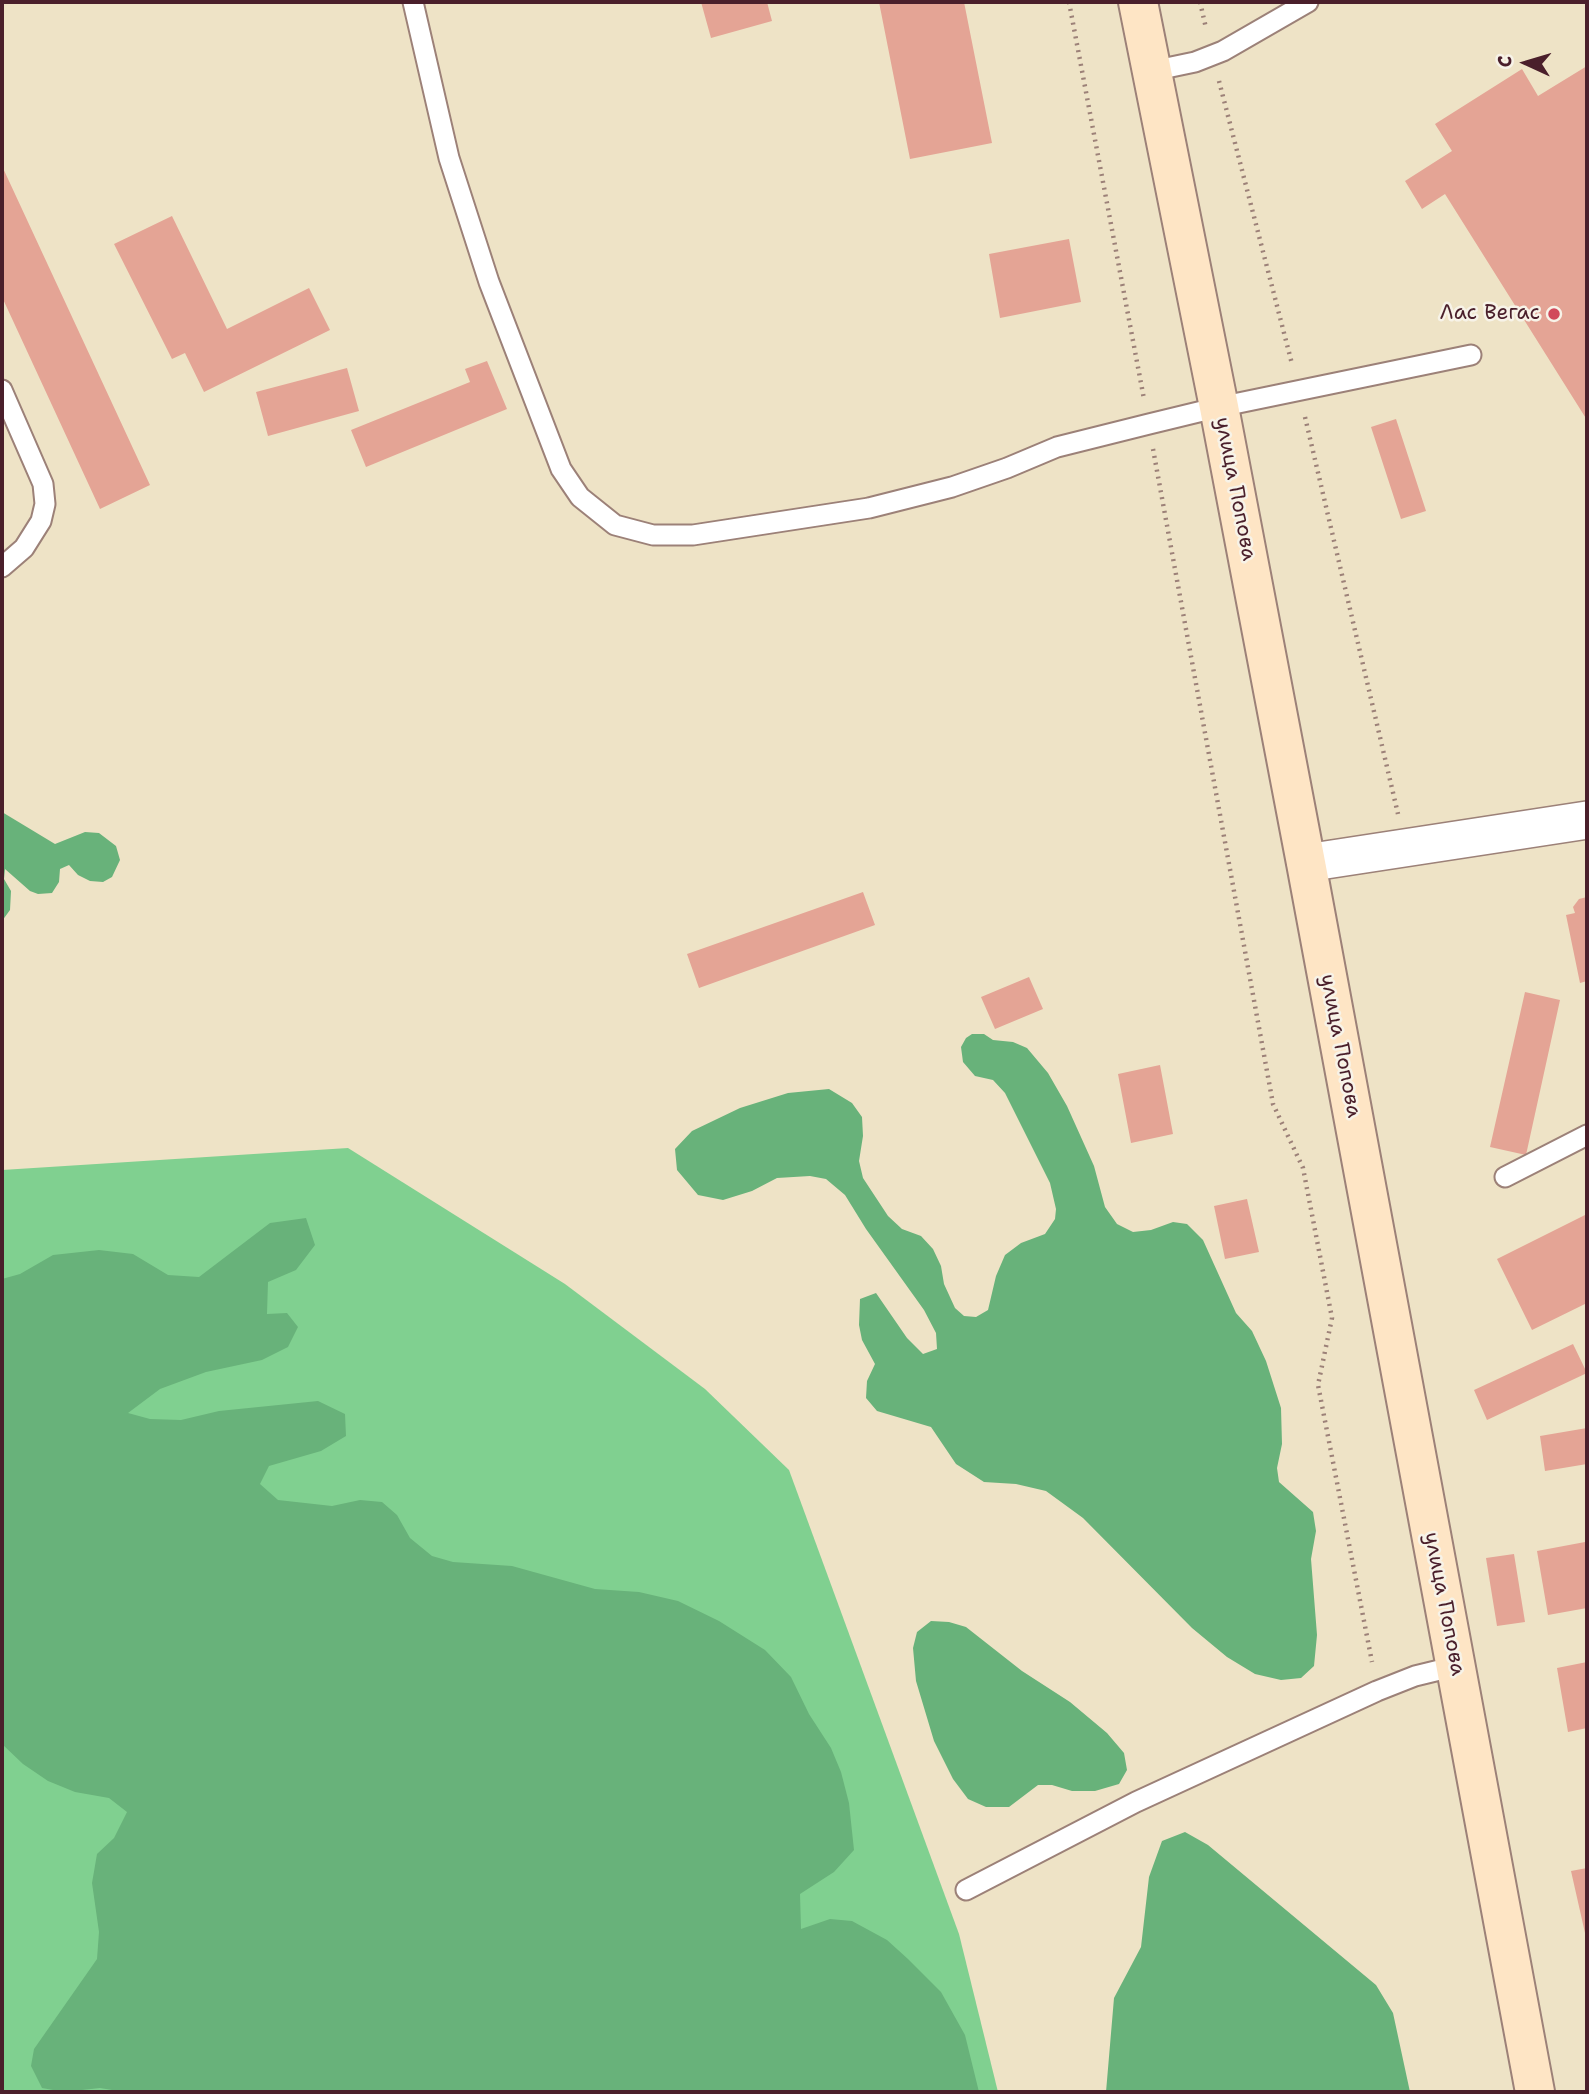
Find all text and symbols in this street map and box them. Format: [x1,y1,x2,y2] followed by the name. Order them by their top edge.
[1491,28,1561,98] north arrow
[1492,55,1517,68] text: С
[1440,301,1540,327] place label: Лас Вегас
[1546,306,1562,322] marker: Лас Вегас
[1209,415,1261,563] street label: улица Попова
[1314,972,1366,1120] street label: улица Попова
[1418,1530,1470,1678] street label: улица Попова

